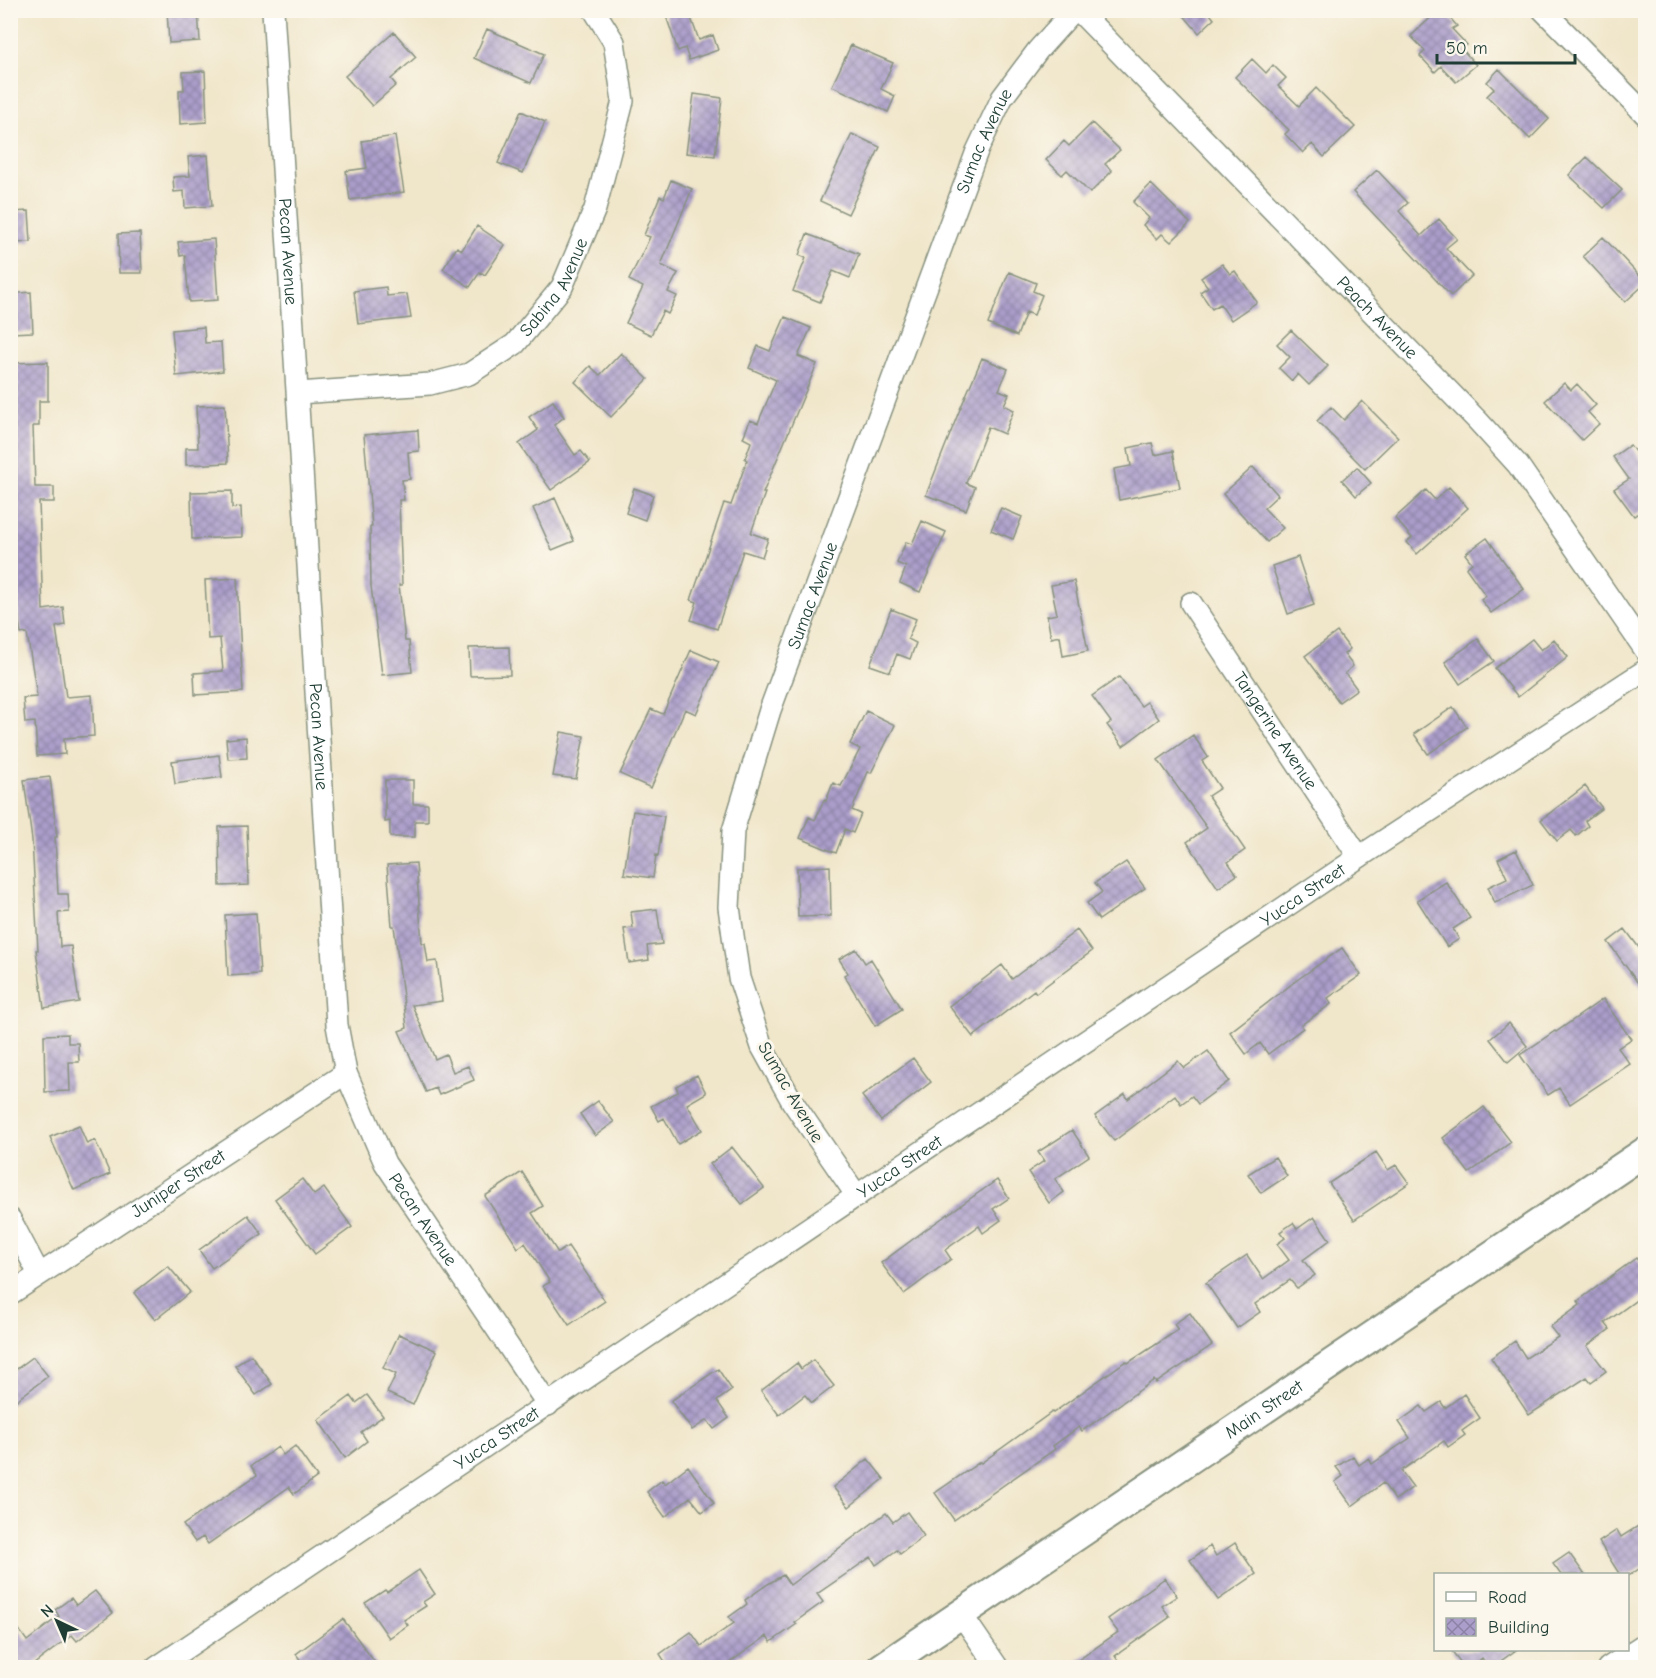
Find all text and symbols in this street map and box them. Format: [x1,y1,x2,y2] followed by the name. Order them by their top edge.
[1437,27,1575,65] scale bar
[1446,38,1488,59] text: 50 m
[952,84,1017,197] street label: Sumac Avenue
[274,197,302,306] street label: Pecan Avenue
[516,235,592,341] street label: Sabina Avenue
[1332,272,1422,363] street label: Peach Avenue
[783,539,842,652] street label: Sumac Avenue
[1229,668,1321,794] street label: Tangerine Avenue
[304,682,332,791] street label: Pecan Avenue
[1257,859,1350,931] street label: Yucca Street
[753,1038,828,1146] street label: Sumac Avenue
[854,1131,947,1203] street label: Yucca Street
[127,1145,230,1223] street label: Juniper Street
[384,1169,461,1270] street label: Pecan Avenue
[1221,1375,1308,1444] street label: Main Street
[451,1402,544,1475] street label: Yucca Street
[1434,1573,1629,1651] legend
[1488,1587,1527,1608] text: Road
[27,1591,87,1651] north arrow
[37,1601,57,1621] text: N
[1488,1617,1550,1638] text: Building

